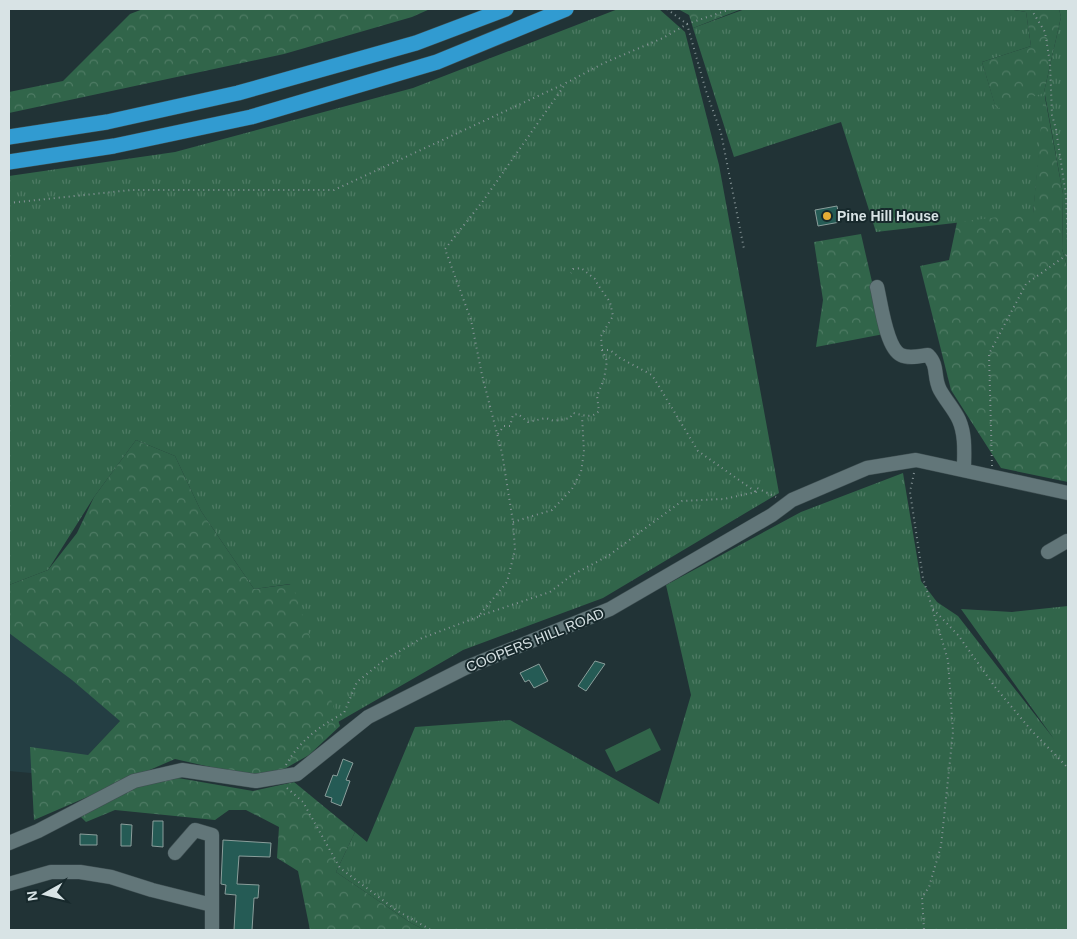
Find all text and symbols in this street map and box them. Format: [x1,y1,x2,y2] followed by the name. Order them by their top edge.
[837,208,939,224] place label: Pine Hill House
[821,210,833,222] marker: Pine Hill House
[464,605,606,675] street label: COOPERS HILL ROAD
[20,869,70,919] north arrow
[23,890,41,902] text: N

